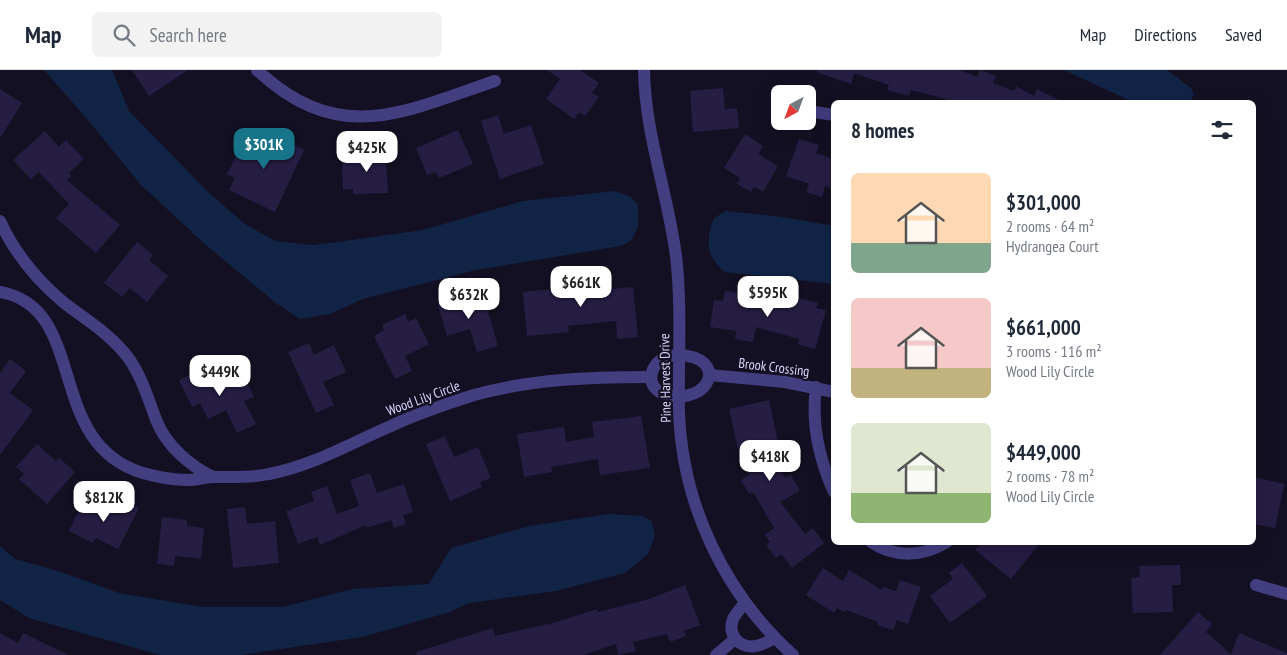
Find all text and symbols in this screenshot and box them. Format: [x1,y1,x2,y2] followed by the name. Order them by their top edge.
[92,12,442,57] search box
[25,19,62,50] text: Map
[110,21,138,49] icon: search
[150,23,227,47] text: Search here
[1080,23,1106,46] text: Map
[1134,23,1197,46] text: Directions
[1225,23,1262,46] text: Saved
[771,85,816,130] north arrow
[771,85,816,130] map controls
[1208,116,1236,144] icon: filters
[851,117,914,144] text: 8 homes
[229,128,299,170] pin: $301K
[332,131,402,173] pin: $425K
[245,134,283,154] text: $301K
[348,137,386,157] text: $425K
[1006,189,1081,216] text: $301,000
[891,193,951,253] icon: home
[1006,216,1094,236] text: 2 rooms · 64 m²
[1006,236,1099,256] text: Hydrangea Court
[546,266,616,308] pin: $661K
[562,272,600,292] text: $661K
[733,276,803,318] pin: $595K
[434,278,504,320] pin: $632K
[749,282,787,302] text: $595K
[450,284,488,304] text: $632K
[1006,314,1081,341] text: $661,000
[891,318,951,378] icon: home
[655,333,675,423] street label: Pine Harvest Drive
[1006,341,1102,361] text: 3 rooms · 116 m²
[185,354,255,397] pin: $449K
[737,354,811,380] street label: Brook Crossing
[201,361,239,381] text: $449K
[1006,361,1094,381] text: Wood Lily Circle
[384,376,463,420] street label: Wood Lily Circle
[1006,439,1081,466] text: $449,000
[735,440,805,482] pin: $418K
[891,443,951,503] icon: home
[751,446,789,466] text: $418K
[1006,466,1094,486] text: 2 rooms · 78 m²
[69,480,139,523] pin: $812K
[1006,486,1094,506] text: Wood Lily Circle
[85,487,123,507] text: $812K

